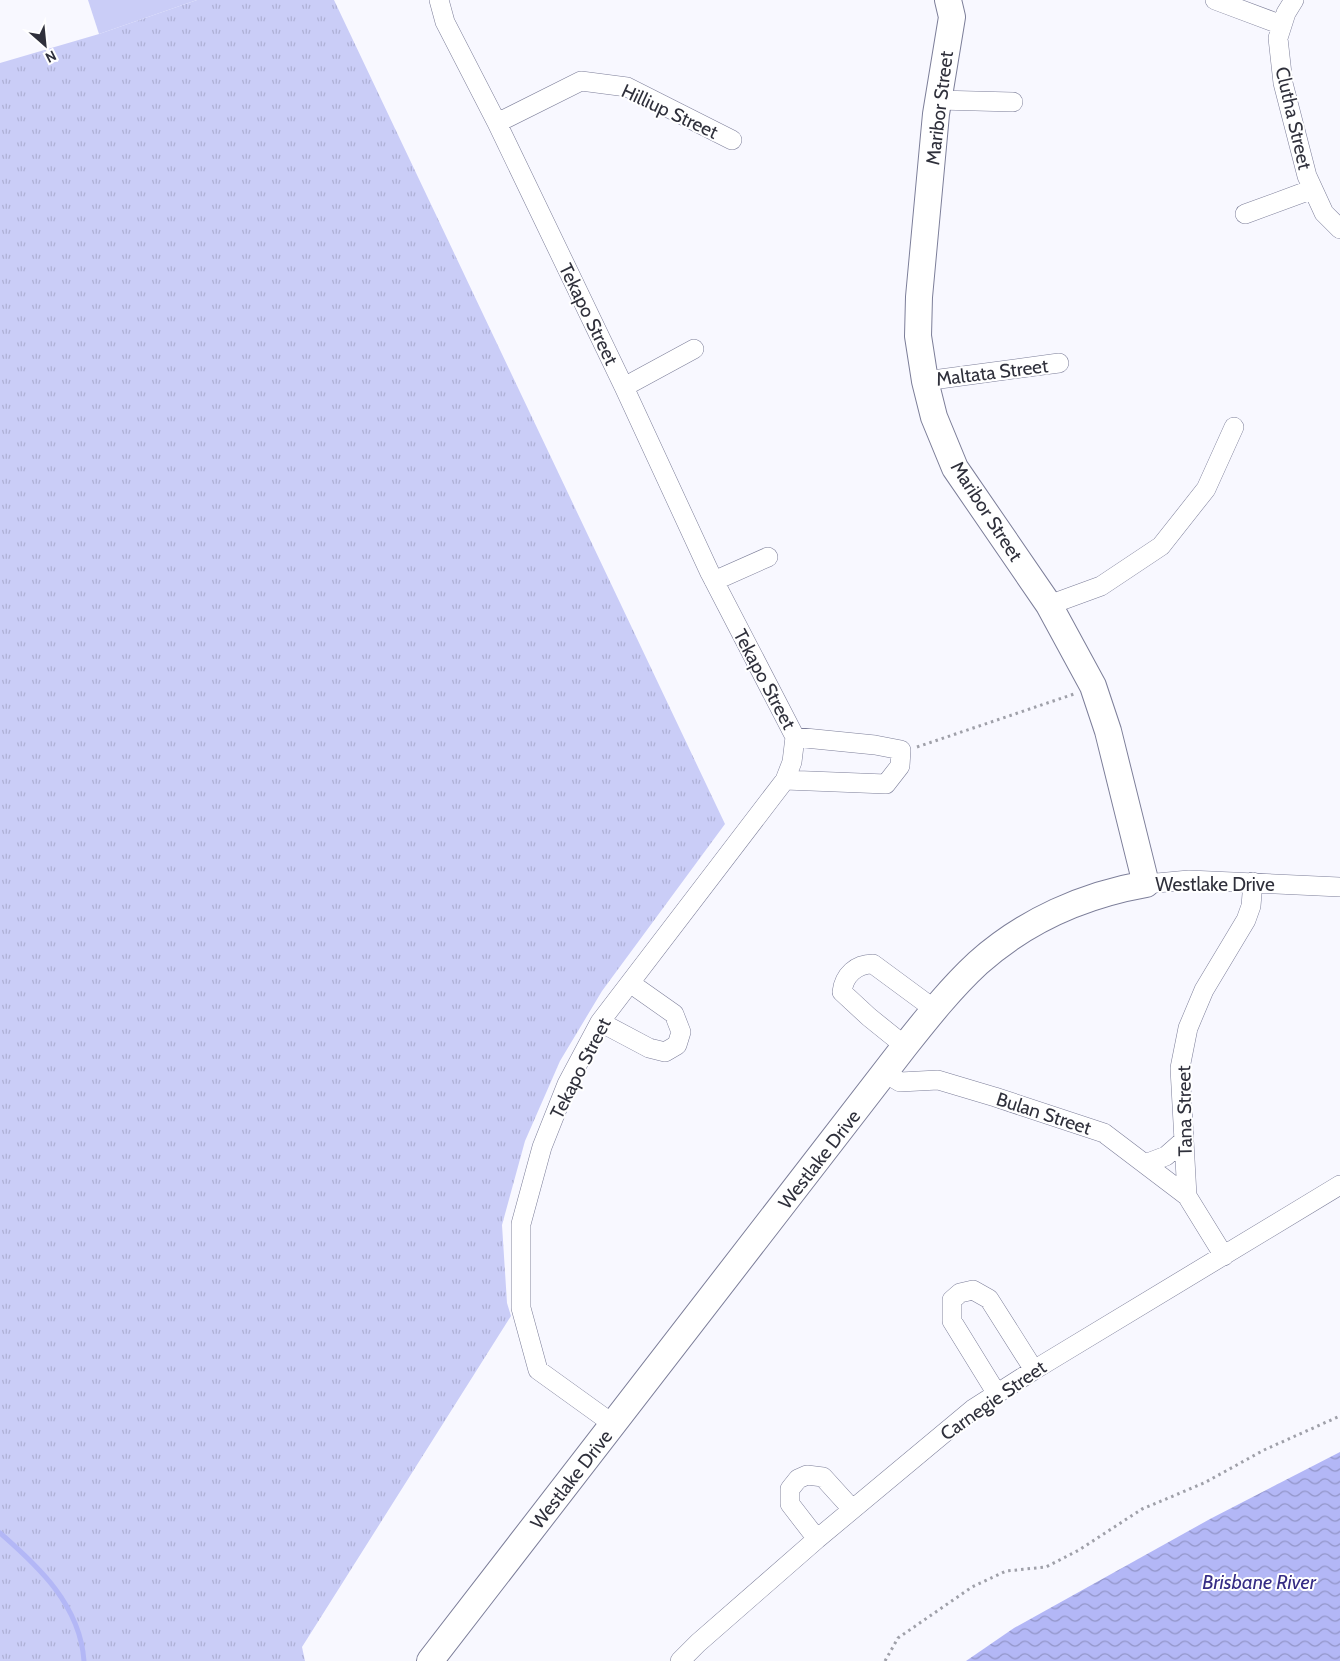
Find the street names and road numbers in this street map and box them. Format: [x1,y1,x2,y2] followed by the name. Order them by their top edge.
[921,49,958,166] street label: Maribor Street
[1270,64,1317,172] street label: Clutha Street
[618,79,722,144] street label: Hilliup Street
[554,260,623,369] street label: Tekapo Street
[935,354,1050,391] street label: Maltata Street
[946,457,1028,566] street label: Maribor Street
[729,625,801,734] street label: Tekapo Street
[1155,873,1275,896] street label: Westlake Drive
[545,1013,616,1122] street label: Tekapo Street
[1172,1065,1197,1157] street label: Tana Street
[993,1087,1095,1140] street label: Bulan Street
[774,1105,865,1213] street label: Westlake Drive
[936,1355,1051,1445] street label: Carnegie Street
[526,1425,617,1533] street label: Westlake Drive

